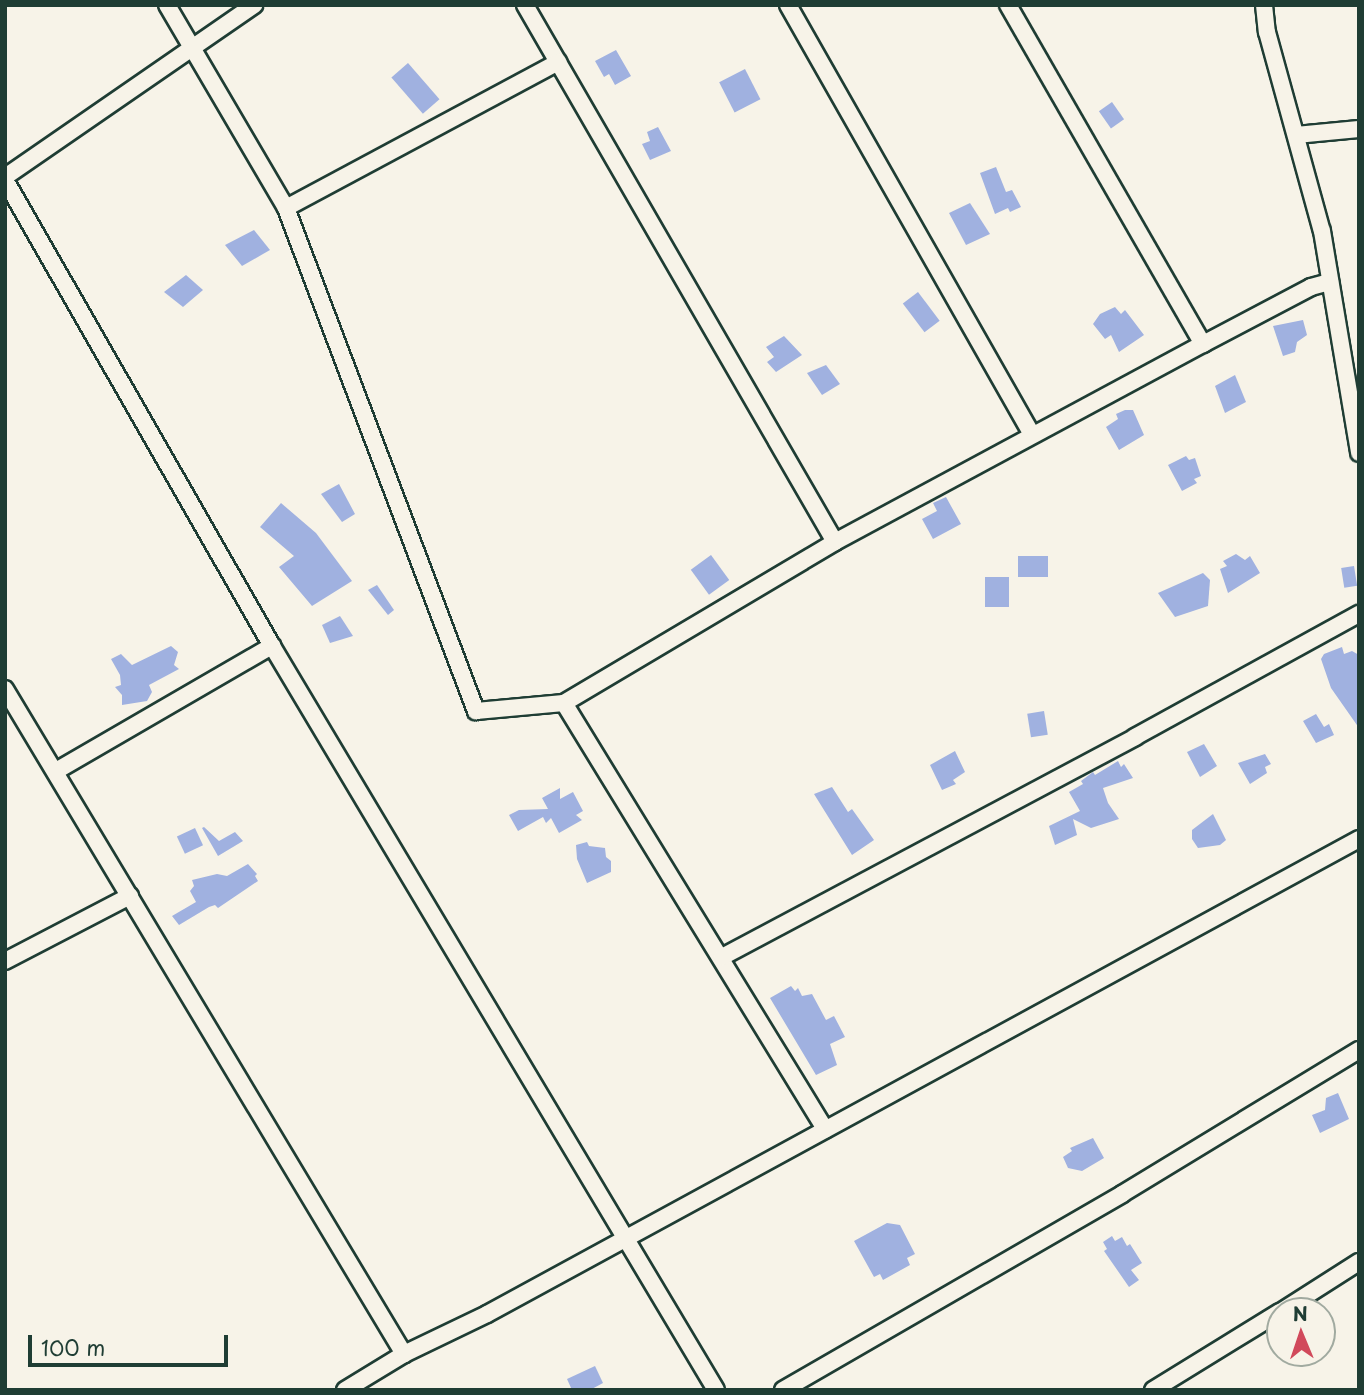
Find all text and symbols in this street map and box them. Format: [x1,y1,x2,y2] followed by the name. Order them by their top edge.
[1266,1297,1336,1367] north arrow
[1292,1299,1308,1327] text: N
[32,1322,231,1366] scale bar
[41,1331,105,1363] text: 100 m

